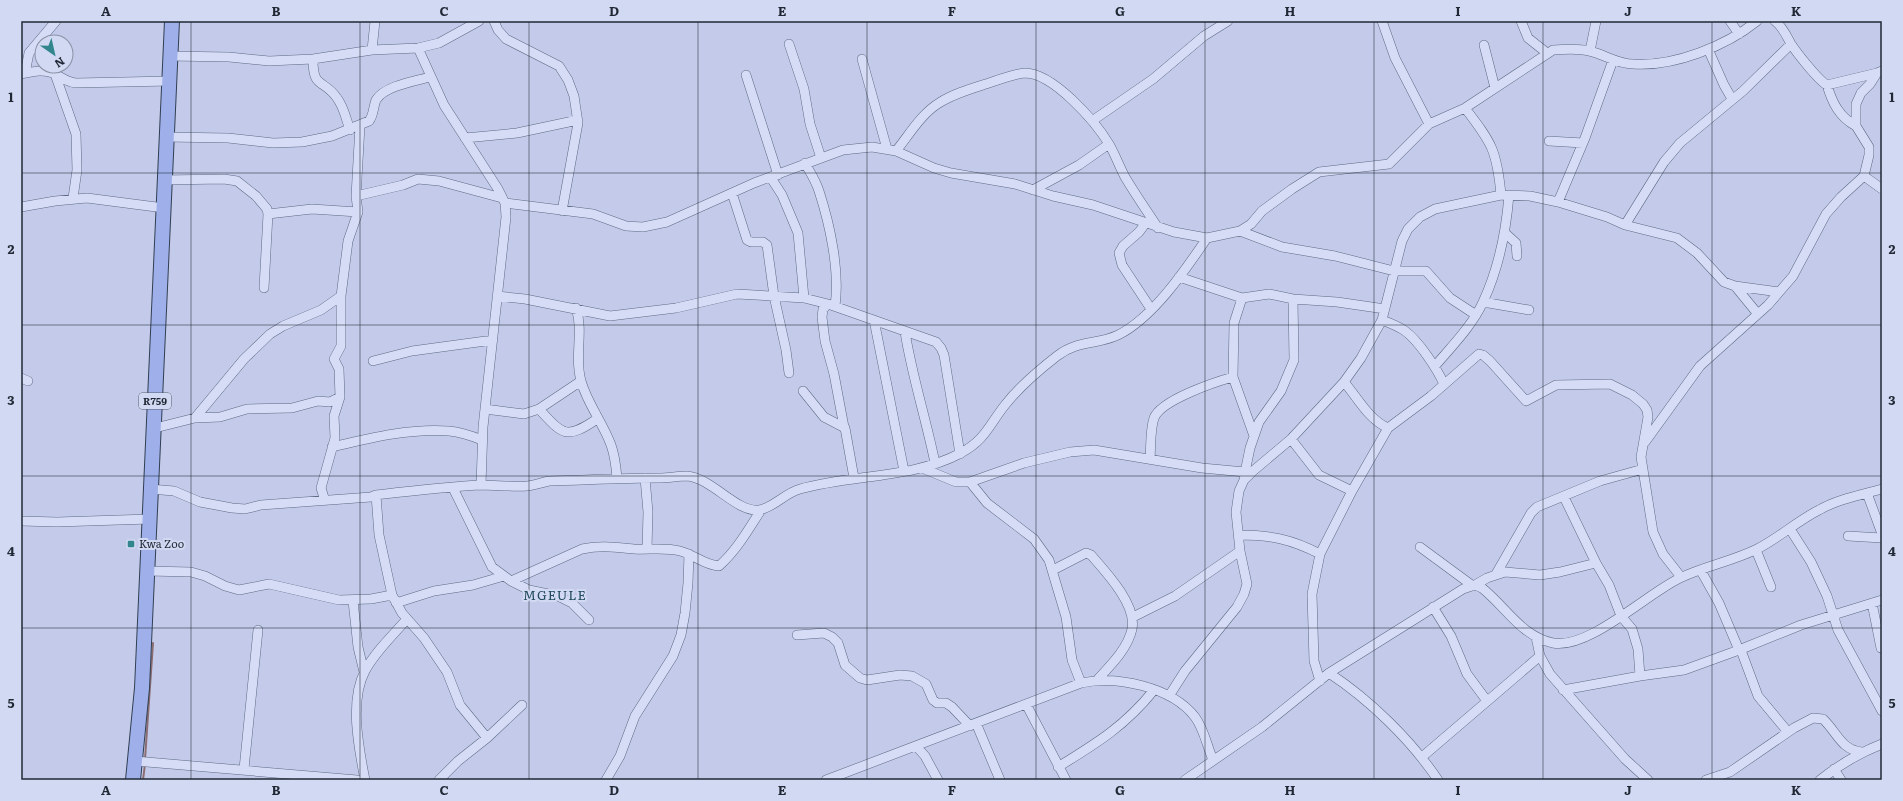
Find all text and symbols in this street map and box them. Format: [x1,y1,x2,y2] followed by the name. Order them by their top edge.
[101,1,111,20] text: A
[272,1,281,20] text: B
[439,1,449,20] text: C
[609,1,619,20] text: D
[778,1,787,20] text: E
[948,1,956,20] text: F
[1115,1,1125,20] text: G
[1285,1,1296,20] text: H
[1455,1,1461,20] text: I
[1624,1,1632,20] text: J
[1791,1,1802,20] text: K
[34,34,74,74] north arrow
[52,54,68,72] text: N
[8,87,14,106] text: 1
[1889,87,1895,106] text: 1
[8,239,15,258] text: 2
[1889,239,1896,258] text: 2
[7,390,15,409] text: 3
[1888,390,1896,409] text: 3
[139,393,171,409] road number: R759
[139,535,184,551] place label: Kwa Zoo
[126,539,136,549] marker: Kwa Zoo
[7,541,15,560] text: 4
[1888,541,1896,560] text: 4
[523,585,587,604] district label: MGEULE
[7,693,15,712] text: 5
[1888,693,1896,712] text: 5
[101,780,111,799] text: A
[272,780,281,799] text: B
[439,780,449,799] text: C
[609,780,619,799] text: D
[778,780,787,799] text: E
[948,780,956,799] text: F
[1115,780,1125,799] text: G
[1285,780,1296,799] text: H
[1455,780,1461,799] text: I
[1624,780,1632,799] text: J
[1791,780,1802,799] text: K

